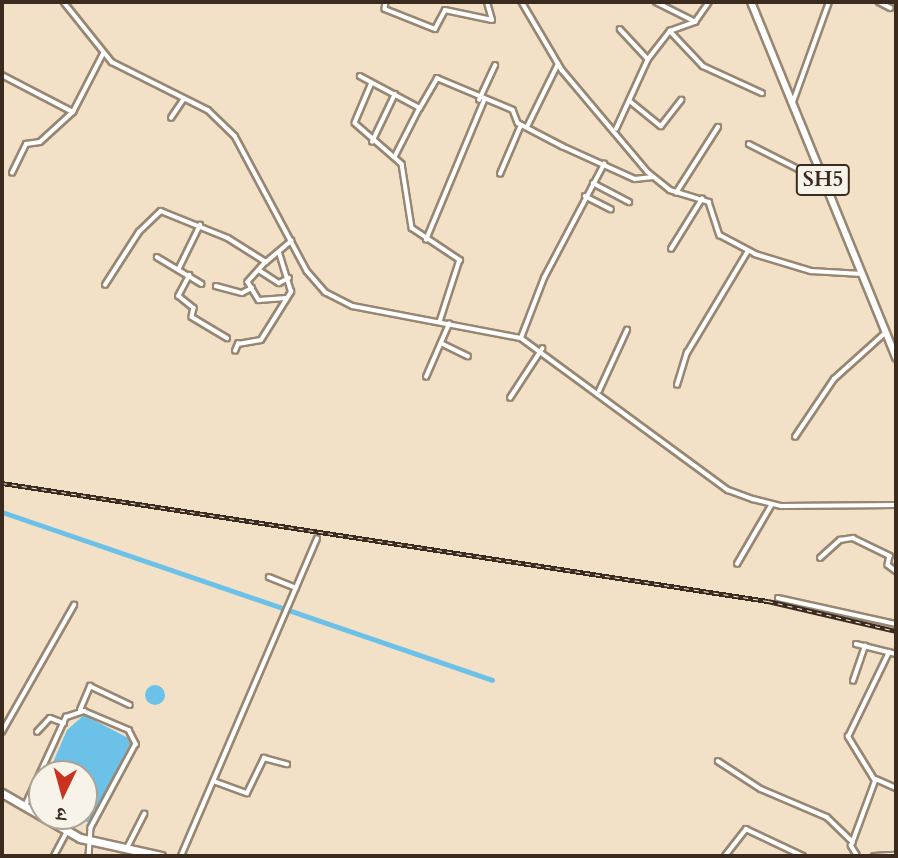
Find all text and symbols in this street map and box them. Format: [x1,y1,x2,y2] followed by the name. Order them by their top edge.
[795,162,851,198] road number: SH5
[28,760,98,830] north arrow
[55,801,67,827] text: उ

